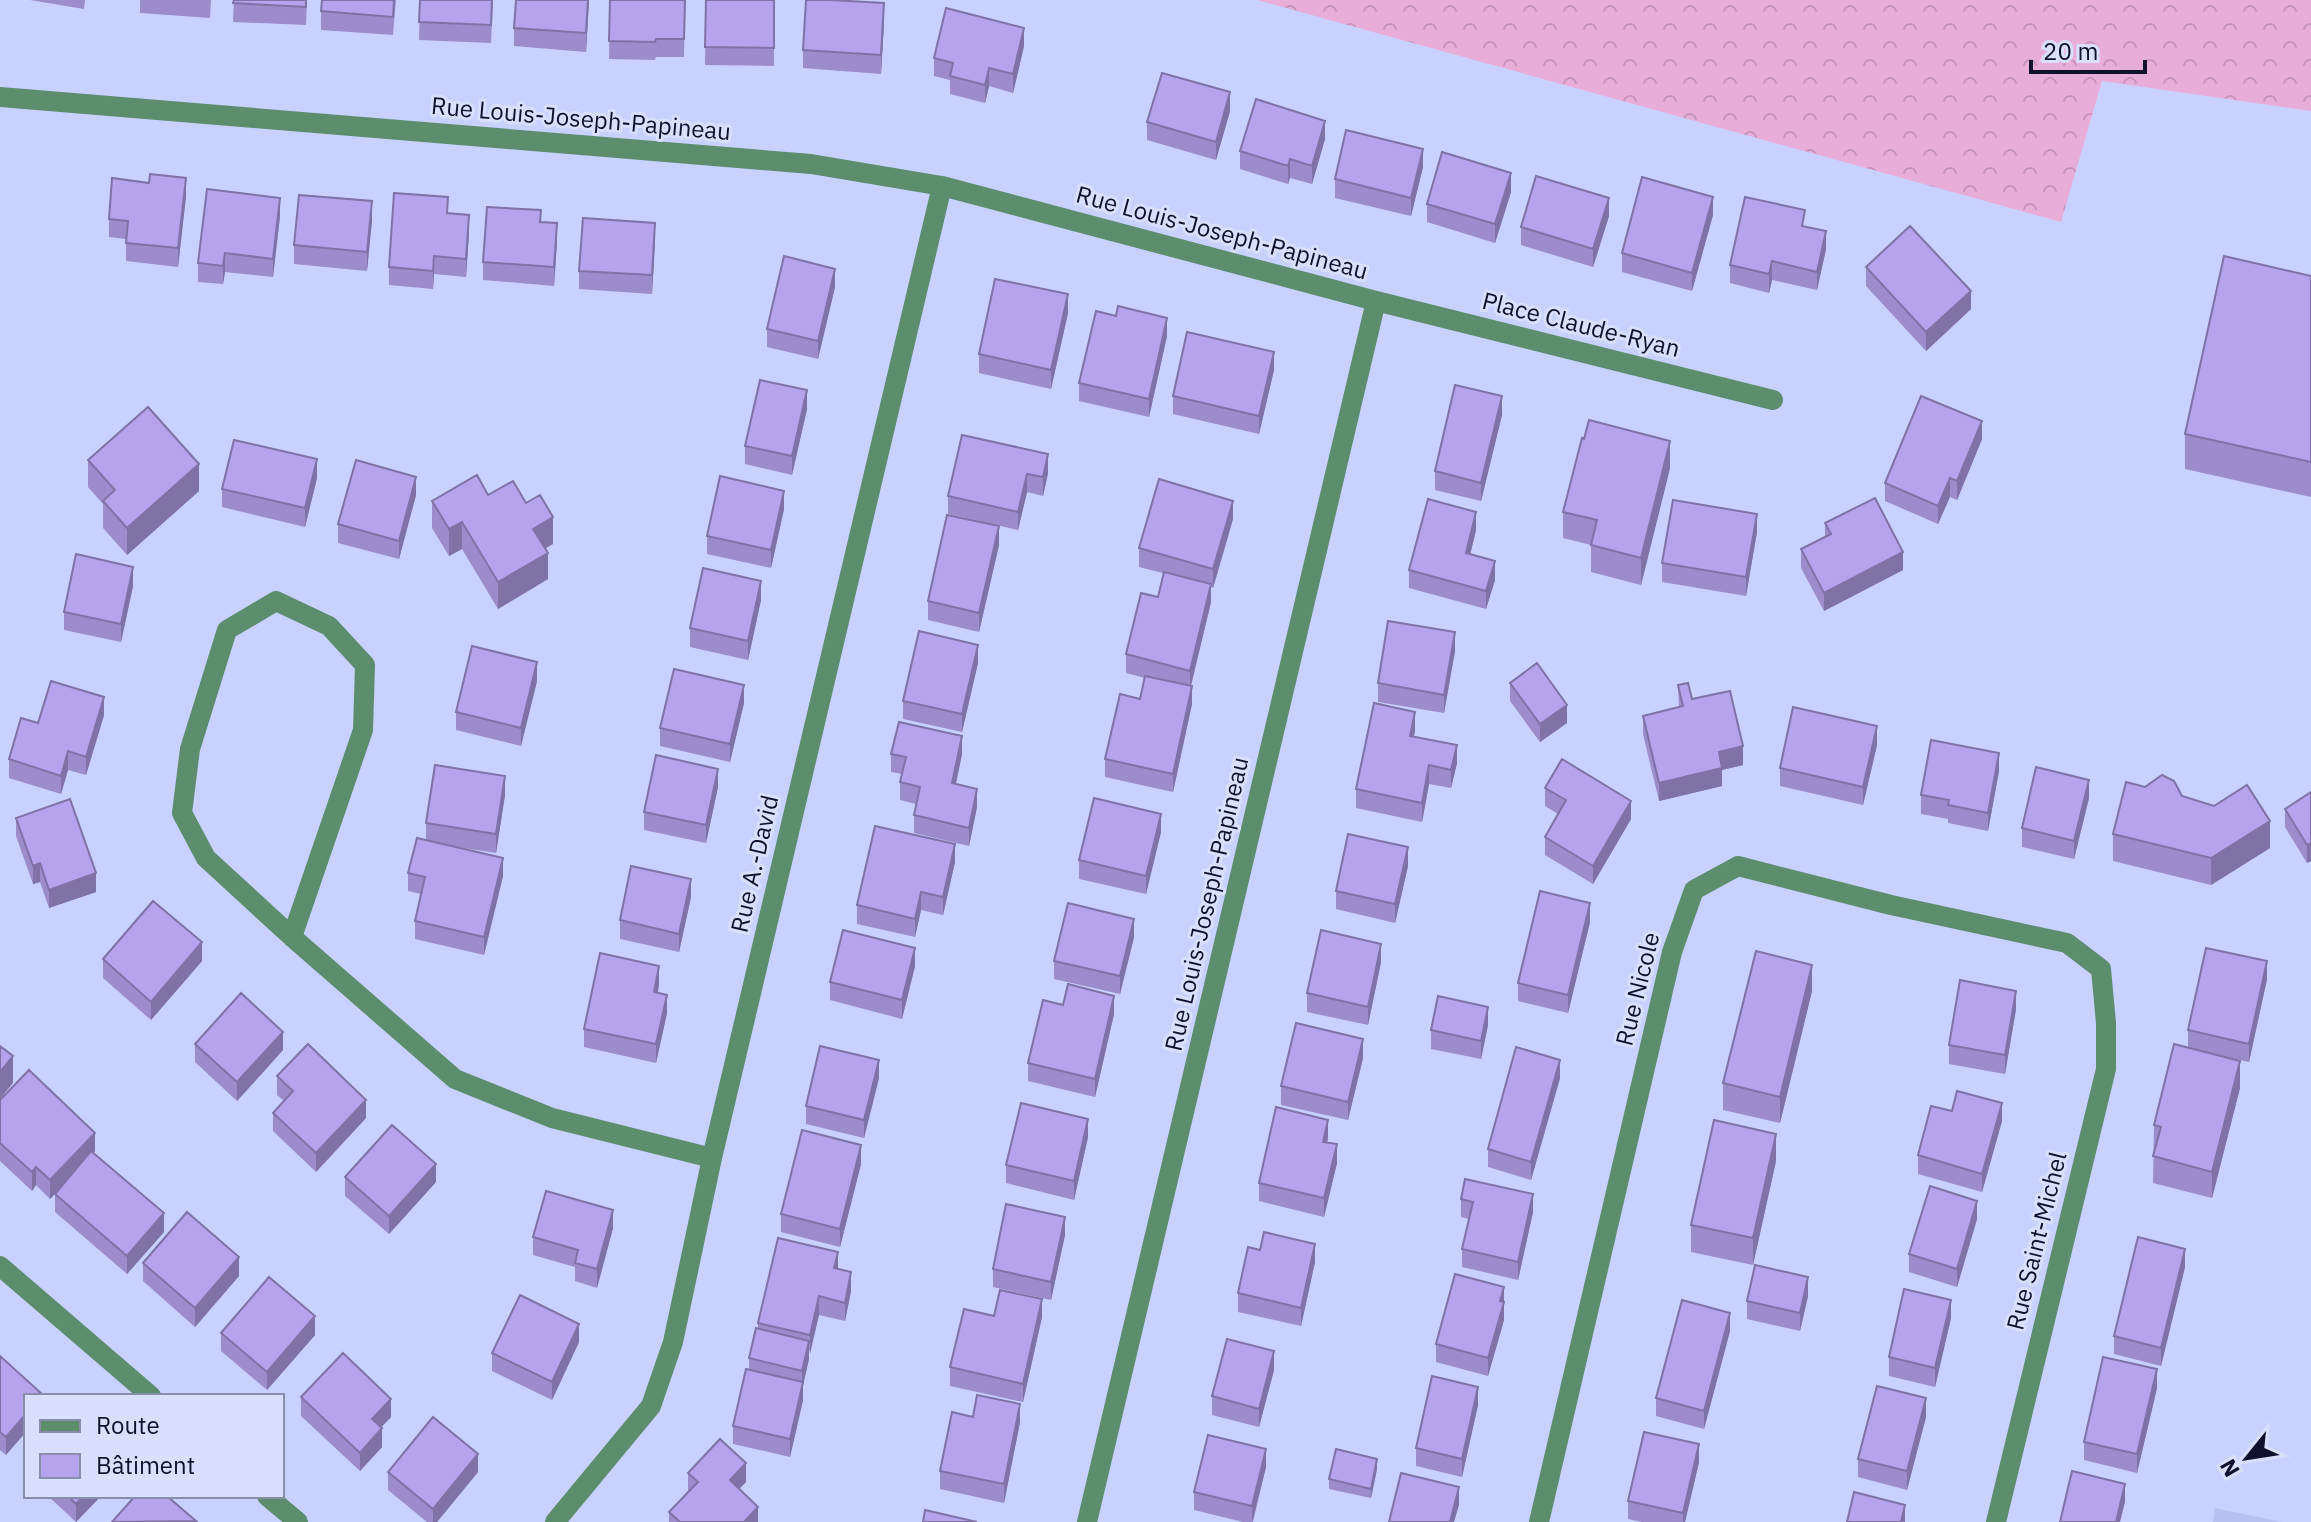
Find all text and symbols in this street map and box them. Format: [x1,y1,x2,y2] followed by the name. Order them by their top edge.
[2031,24,2145,74] scale bar
[2043,35,2098,67] text: 20 m
[430,89,732,147] street label: Rue Louis-Joseph-Papineau
[1073,178,1372,286] street label: Rue Louis-Joseph-Papineau
[1479,284,1684,364] street label: Place Claude-Ryan
[1157,754,1255,1054] street label: Rue Louis-Joseph-Papineau
[723,792,785,936] street label: Rue A.-David
[1607,929,1667,1049] street label: Rue Nicole
[1998,1148,2074,1333] street label: Rue Saint-Michel
[24,1394,284,1498] legend
[96,1409,160,1441] text: Route
[2207,1418,2287,1498] north arrow
[96,1449,195,1481] text: Bâtiment
[2213,1454,2246,1482] text: N

